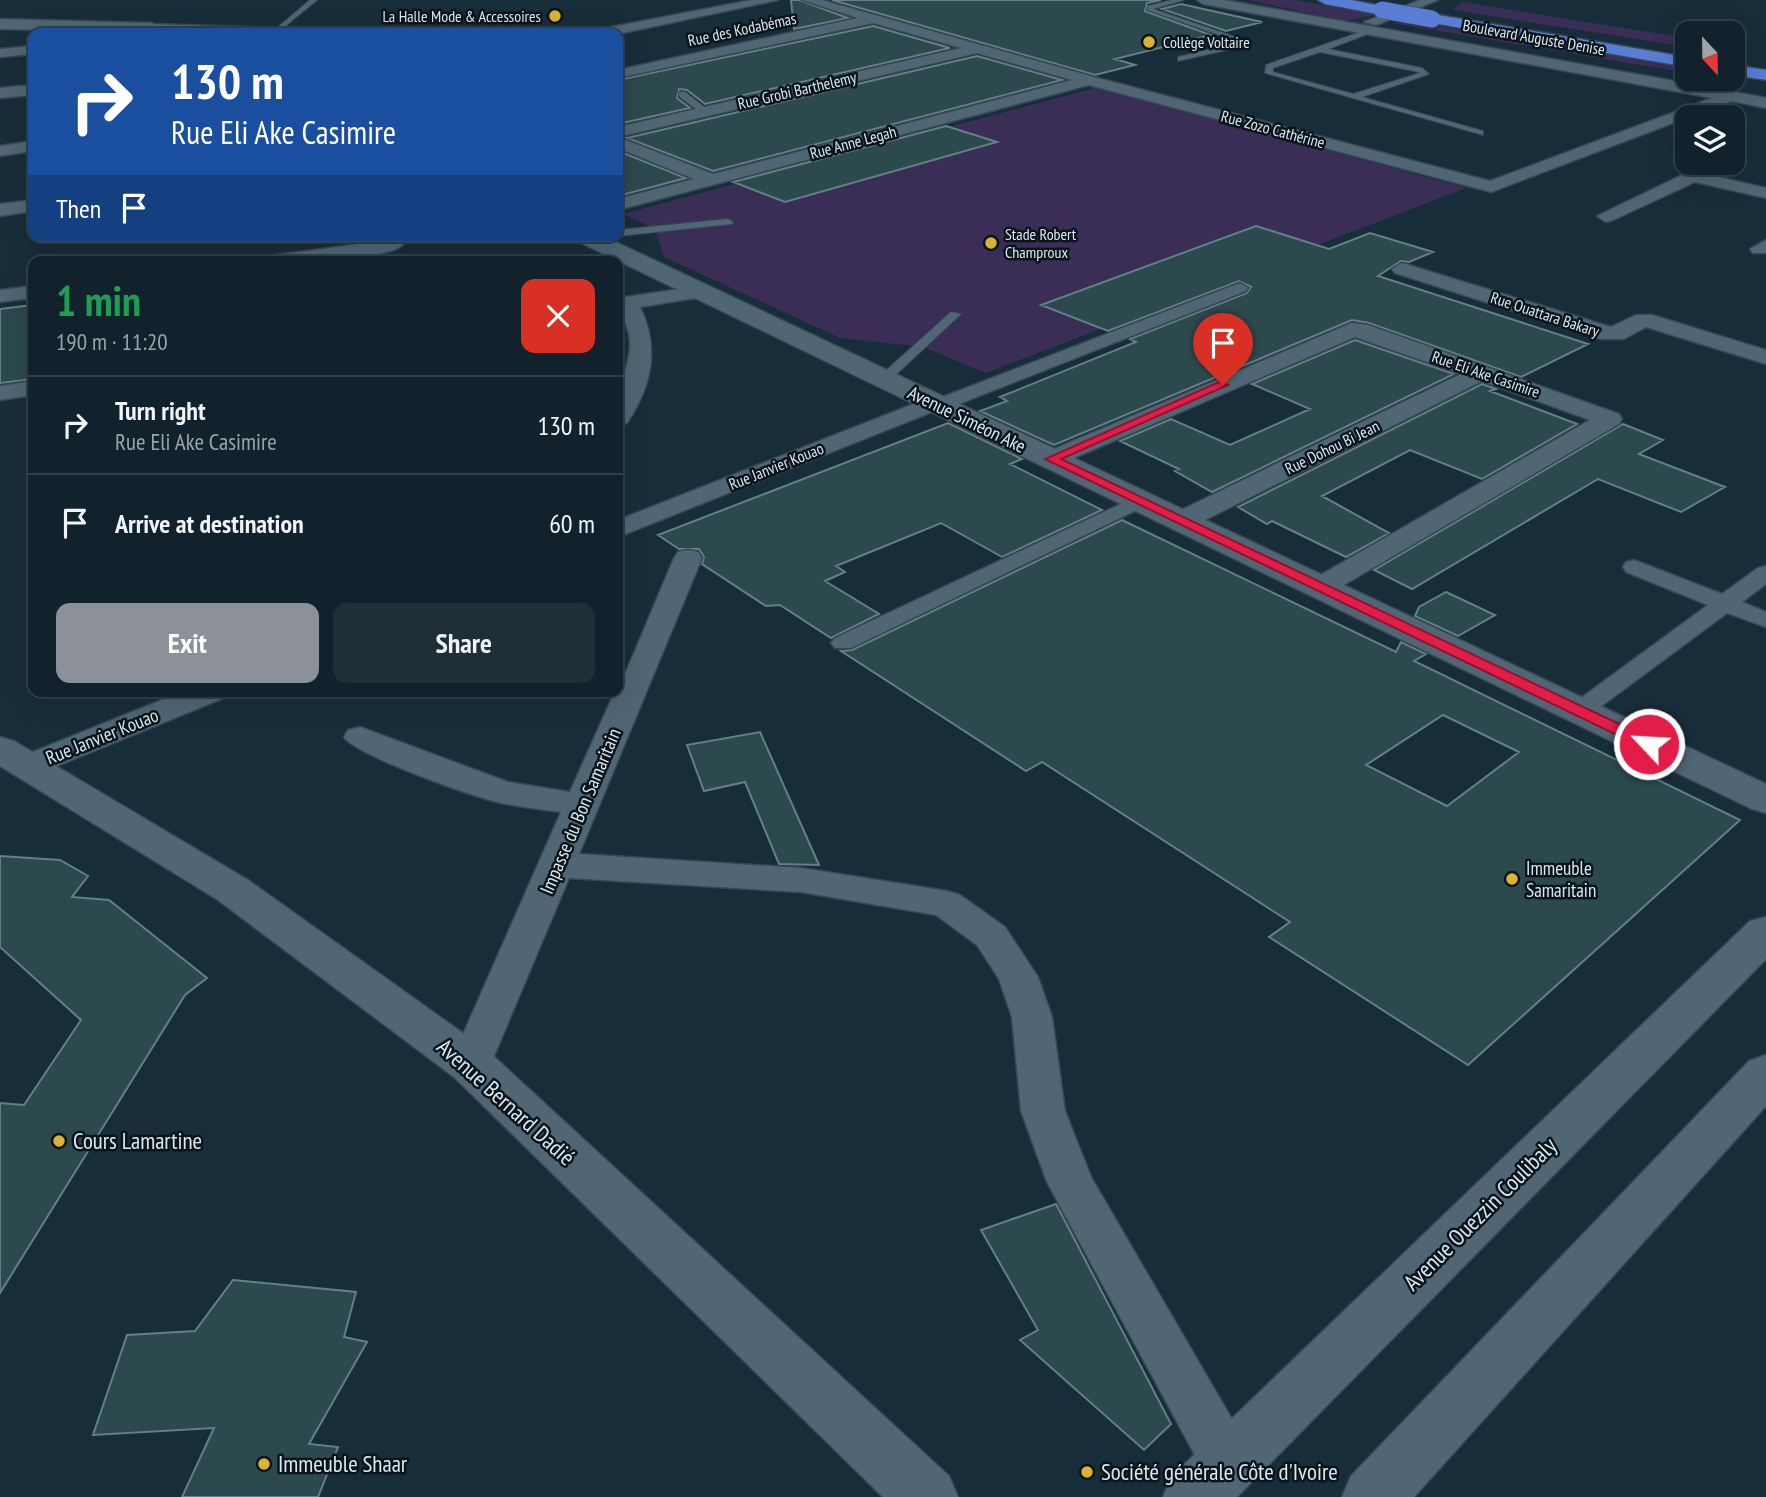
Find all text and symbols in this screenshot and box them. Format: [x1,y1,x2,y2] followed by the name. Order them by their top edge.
[382,6,541,26] place label: La Halle Mode & Accessoires
[547,8,563,24] marker: La Halle Mode & Accessoires
[686,8,798,50] street label: Rue des Kodabémas
[1461,15,1607,59] street label: Boulevard Auguste Denise
[1675,21,1745,91] north arrow
[1675,21,1745,175] map controls
[1163,32,1250,52] place label: Collège Voltaire
[1141,34,1157,50] marker: Collège Voltaire
[171,49,284,113] text: 130 m
[56,56,147,147] icon: right
[736,67,858,113] street label: Rue Grobi Barthelemy
[1675,105,1745,175] button: layers
[1219,106,1327,152] street label: Rue Zozo Cathérine
[171,111,396,153] text: Rue Eli Ake Casimire
[808,121,898,163] street label: Rue Anne Legah
[115,189,153,227] icon: arrive
[56,192,101,225] text: Then
[1005,224,1077,262] place label: Stade Robert Champroux
[983,235,999,251] marker: Stade Robert Champroux
[56,273,141,328] text: 1 min
[521,279,595,353] button: close
[1488,287,1602,341] street label: Rue Ouattara Bakary
[1193,313,1253,385] pin
[1204,324,1242,362] icon: arrive
[56,327,168,356] text: 190 m · 11:20
[1430,346,1542,402] street label: Rue Eli Ake Casimire
[904,380,1030,458] street label: Avenue Siméon Ake
[115,394,206,427] text: Turn right
[56,406,94,444] icon: right
[537,409,595,442] text: 130 m
[1282,416,1382,478] street label: Rue Dohou Bi Jean
[115,427,277,456] text: Rue Eli Ake Casimire
[726,438,826,494] street label: Rue Janvier Kouao
[56,504,94,542] icon: arrive
[115,507,304,540] text: Arrive at destination
[549,507,595,540] text: 60 m
[56,603,319,683] button: Exit
[333,603,595,683] button: Share
[42,703,162,769] street label: Rue Janvier Kouao
[1612,707,1686,781] position arrow
[534,725,626,897] street label: Impasse du Bon Samaritain
[1526,856,1596,902] place label: Immeuble Samaritain
[1504,871,1520,887] marker: Immeuble Samaritain
[431,1032,581,1171] street label: Avenue Bernard Dadié
[73,1126,202,1155] place label: Cours Lamartine
[1397,1131,1563,1296] street label: Avenue Ouezzin Coulibaly
[51,1133,67,1149] marker: Cours Lamartine
[278,1449,408,1478] place label: Immeuble Shaar
[256,1456,272,1472] marker: Immeuble Shaar
[1101,1457,1338,1486] place label: Société générale Côte d'Ivoire
[1079,1464,1095,1480] marker: Société générale Côte d'Ivoire

